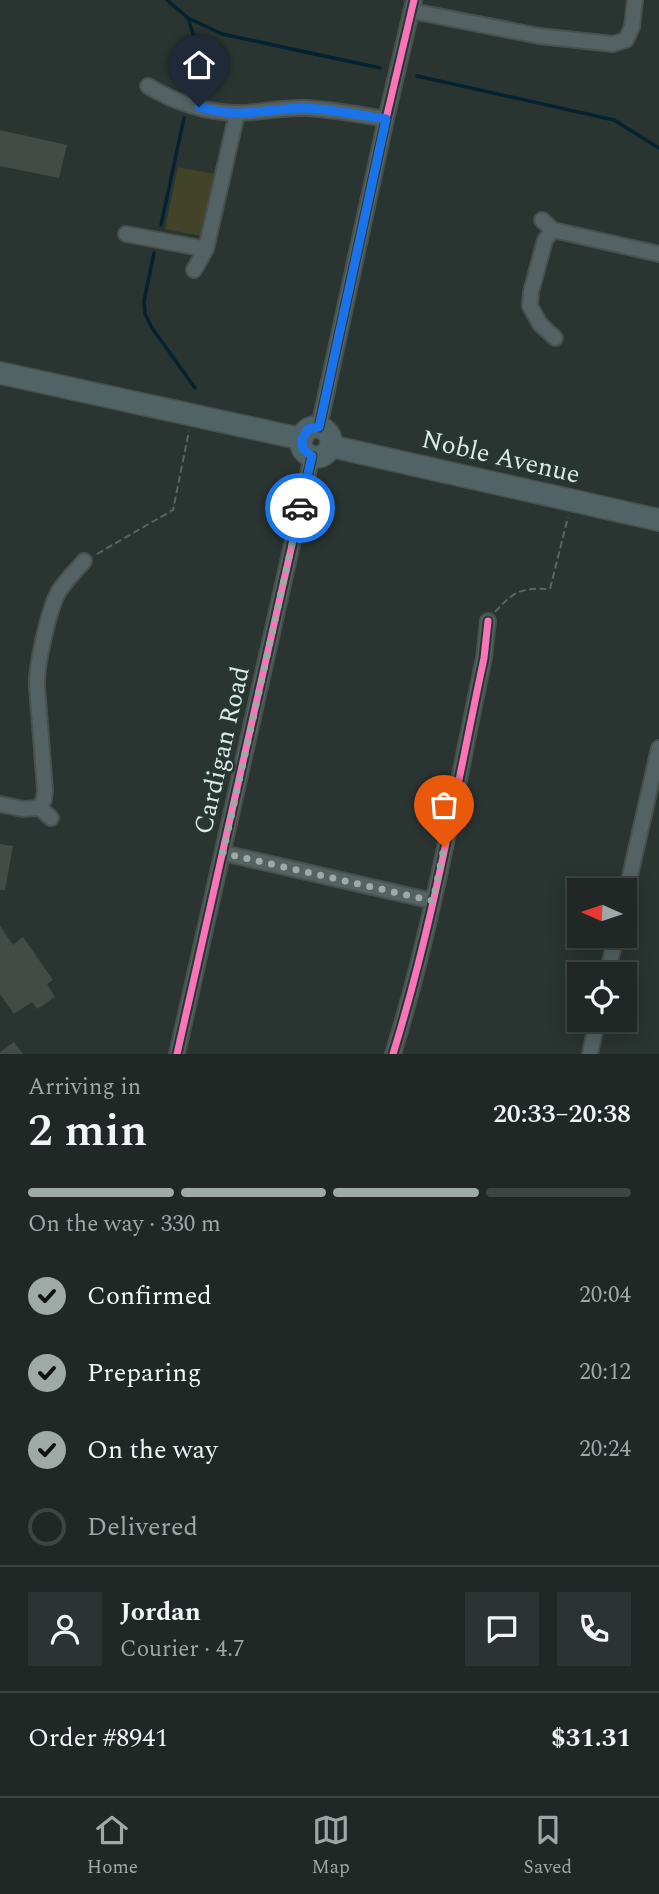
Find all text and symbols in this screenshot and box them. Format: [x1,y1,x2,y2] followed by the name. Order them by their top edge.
[169,35,229,107] pin
[180,46,218,84] icon: home
[417,419,584,495] street label: Noble Avenue
[265,473,335,543] courier
[281,489,319,527] icon: car
[183,662,261,838] street label: Cardigan Road
[414,775,474,847] pin
[425,786,463,824] icon: bag
[567,878,637,948] north arrow
[567,878,637,1032] map controls
[567,962,637,1032] button: locate
[28,1070,141,1105] text: Arriving in
[493,1094,631,1134] text: 20:33–20:38
[28,1096,147,1166] text: 2 min
[28,1207,221,1242] text: On the way · 330 m
[87,1276,212,1316] text: Confirmed
[28,1277,66,1315] icon: check
[579,1278,631,1313] text: 20:04
[87,1353,201,1393] text: Preparing
[28,1354,66,1392] icon: check
[579,1355,631,1390] text: 20:12
[87,1430,218,1470] text: On the way
[28,1431,66,1469] icon: check
[579,1432,631,1467] text: 20:24
[87,1507,198,1547] text: Delivered
[28,1592,102,1666] button: person
[120,1592,201,1632] text: Jordan
[465,1592,539,1666] button: chat
[557,1592,631,1666] button: phone
[120,1632,245,1667] text: Courier · 4.7
[28,1718,168,1758] text: Order #8941
[551,1718,631,1758] text: $31.31
[87,1811,138,1882] tab: Home
[312,1811,350,1882] tab: Map
[523,1811,572,1882] tab: Saved

